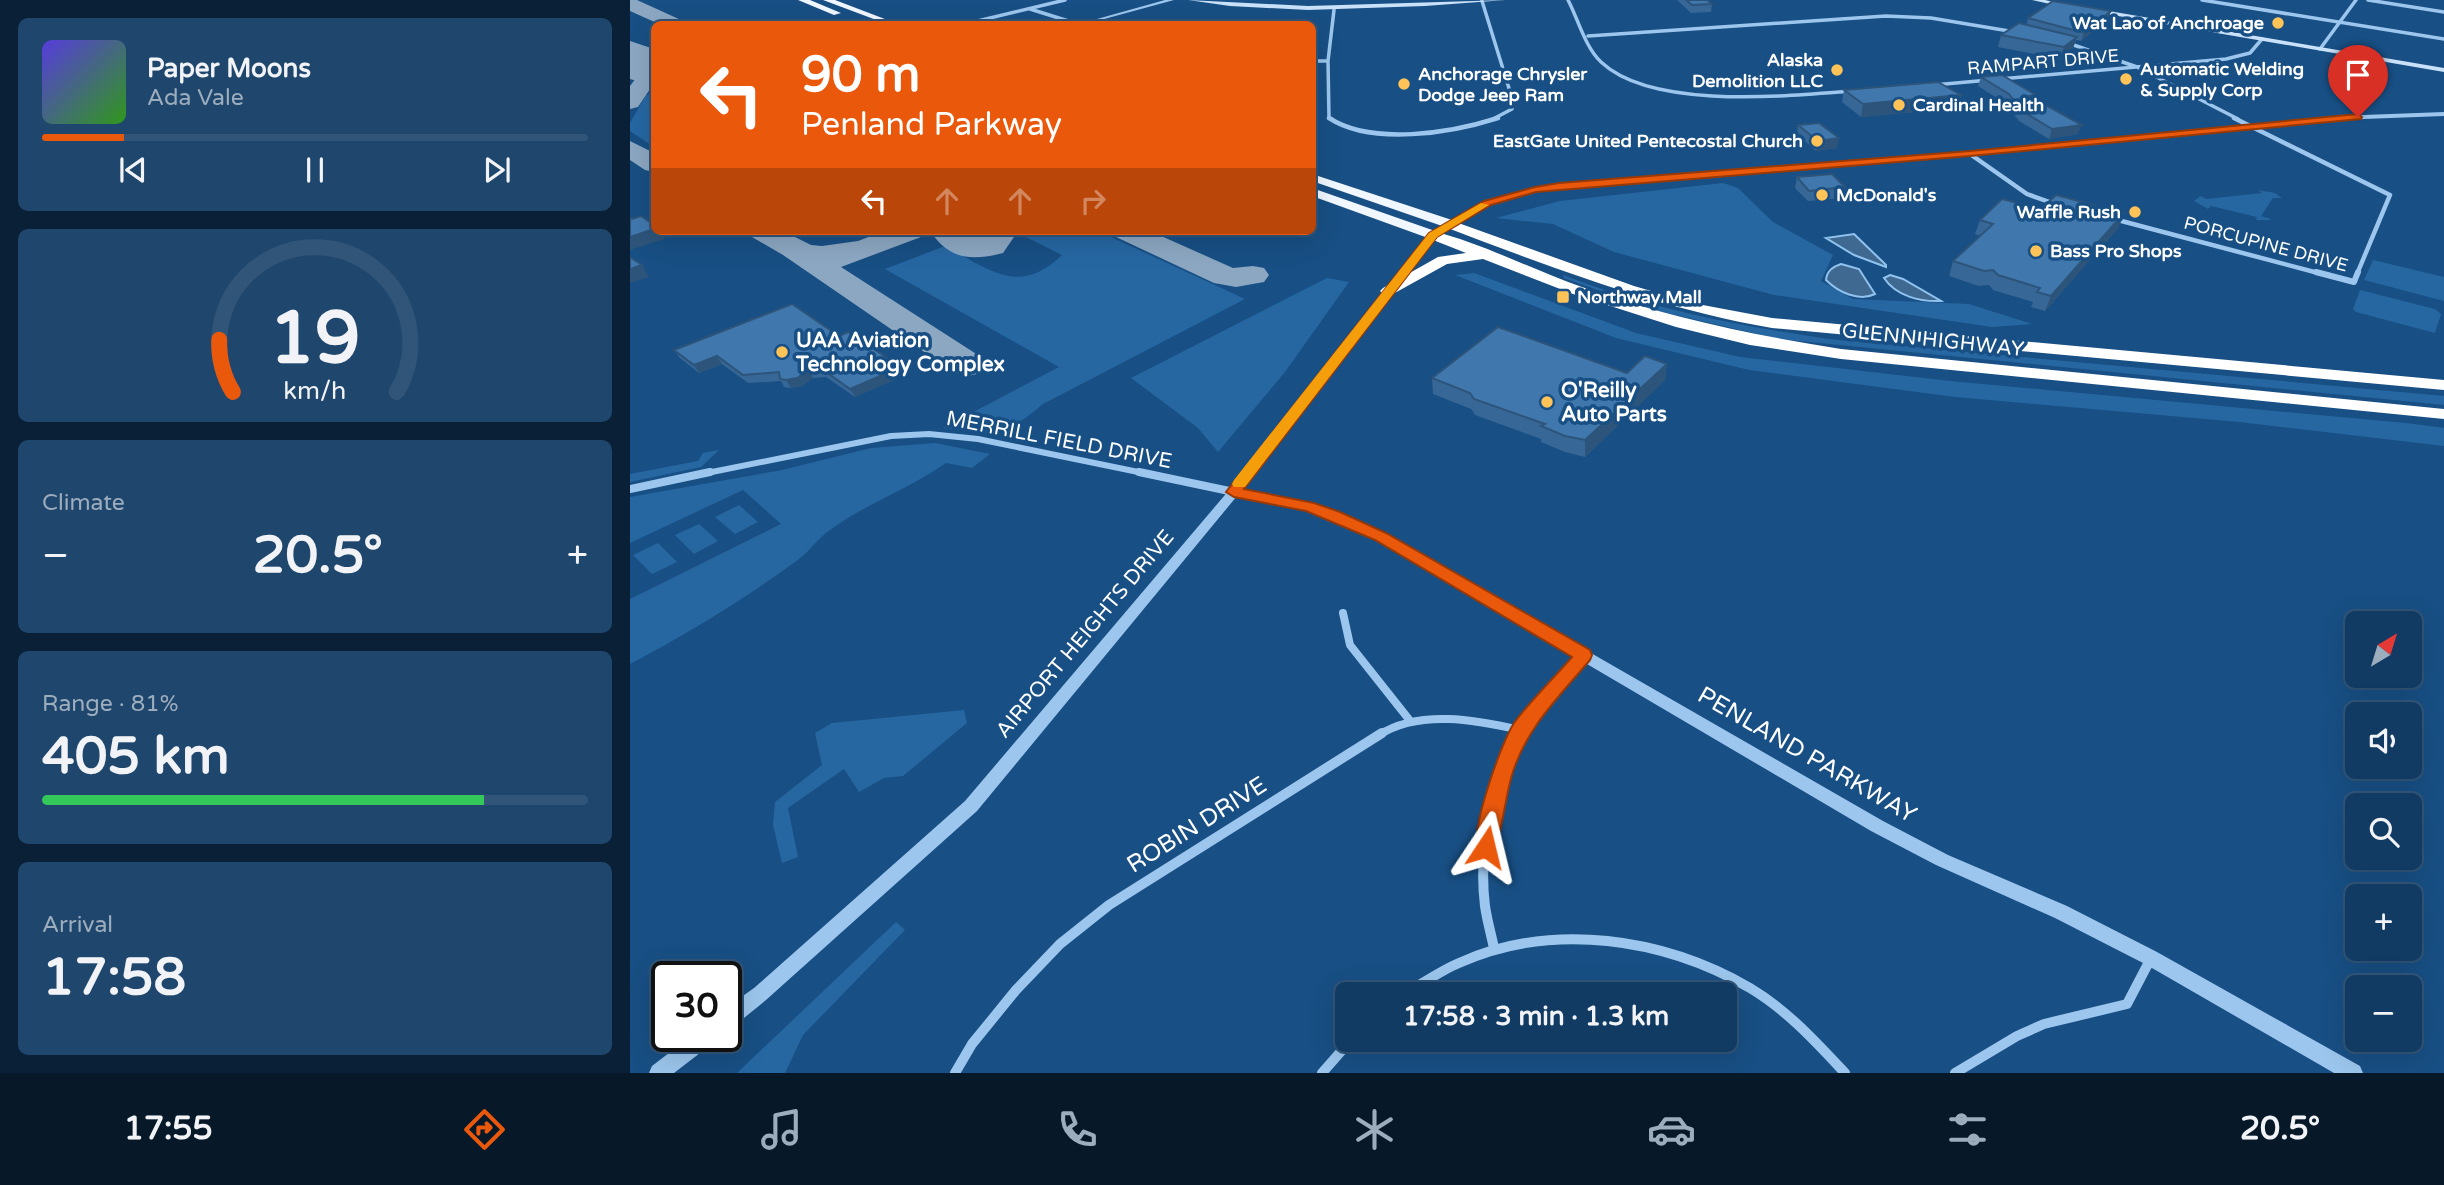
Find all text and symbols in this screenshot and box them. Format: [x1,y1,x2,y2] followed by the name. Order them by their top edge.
[2072,12,2264,34] place label: Wat Lao of Anchroage
[2270,15,2286,31] marker: Wat Lao of Anchroage
[1966,44,2120,80] street label: RAMPART DRIVE
[2328,45,2388,117] pin
[801,46,920,105] text: 90 m
[686,49,777,140] icon: left
[1692,49,1823,92] place label: Alaska Demolition LLC
[147,53,311,84] text: Paper Moons
[2339,56,2377,94] icon: arrive
[2140,58,2304,101] place label: Automatic Welding & Supply Corp
[1829,62,1845,78] marker: Alaska Demolition LLC
[1418,63,1588,106] place label: Anchorage Chrysler Dodge Jeep Ram
[2118,71,2134,87] marker: Automatic Welding & Supply Corp
[1396,76,1412,92] marker: Anchorage Chrysler Dodge Jeep Ram
[147,84,244,112] text: Ada Vale
[1913,94,2044,116] place label: Cardinal Health
[1891,97,1907,113] marker: Cardinal Health
[801,106,1062,144] text: Penland Parkway
[1493,130,1803,152] place label: EastGate United Pentecostal Church
[1809,133,1825,149] marker: EastGate United Pentecostal Church
[114,151,152,189] icon: previous
[296,151,334,189] icon: pause
[478,151,516,189] icon: next
[855,182,893,220] icon: left
[928,182,966,220] icon: ahead
[1001,182,1039,220] icon: ahead
[1074,182,1112,220] icon: right
[1836,184,1937,206] place label: McDonald's
[1814,187,1830,203] marker: McDonald's
[2017,201,2121,223] place label: Waffle Rush
[2127,204,2143,220] marker: Waffle Rush
[2182,212,2350,276] street label: PORCUPINE DRIVE
[2050,240,2182,262] place label: Bass Pro Shops
[2028,243,2044,259] marker: Bass Pro Shops
[1577,286,1702,308] place label: Northway Mall
[1555,289,1571,305] marker: Northway Mall
[269,295,361,383] text: 19
[1841,318,2025,362] street label: GLENN HIGHWAY
[795,328,1005,377] place label: UAA Aviation Technology Complex
[774,344,790,360] marker: UAA Aviation Technology Complex
[284,375,346,405] text: km/h
[1561,378,1667,427] place label: O'Reilly Auto Parts
[1539,394,1555,410] marker: O'Reilly Auto Parts
[944,406,1174,474] street label: MERRILL FIELD DRIVE
[42,489,125,517] text: Climate
[253,524,383,587] text: 20.5°
[991,525,1179,743] street label: AIRPORT HEIGHTS DRIVE
[42,533,69,579] text: −
[567,533,588,579] text: +
[2345,611,2422,688] north arrow
[2345,611,2422,1052] map controls
[1692,681,1922,829] street label: PENLAND PARKWAY
[42,690,178,718] text: Range · 81%
[2345,702,2422,779] button: sound
[42,725,230,788] text: 405 km
[1122,770,1272,880] street label: ROBIN DRIVE
[2345,793,2422,870] button: search
[1449,810,1523,884] position arrow
[2345,884,2422,961] button: +
[42,911,113,939] text: Arrival
[42,946,186,1009] text: 17:58
[651,961,742,1052] speed limit sign: 30
[2345,975,2422,1052] button: −
[1403,1001,1669,1032] text: 17:58 · 3 min · 1.3 km
[460,1105,509,1154] icon: directions
[757,1105,806,1154] icon: music
[1053,1105,1102,1154] icon: phone
[1350,1105,1399,1154] icon: climate
[1647,1105,1696,1154] icon: car
[1943,1105,1992,1154] icon: filters
[124,1110,213,1148] text: 17:55
[2240,1110,2320,1148] text: 20.5°

